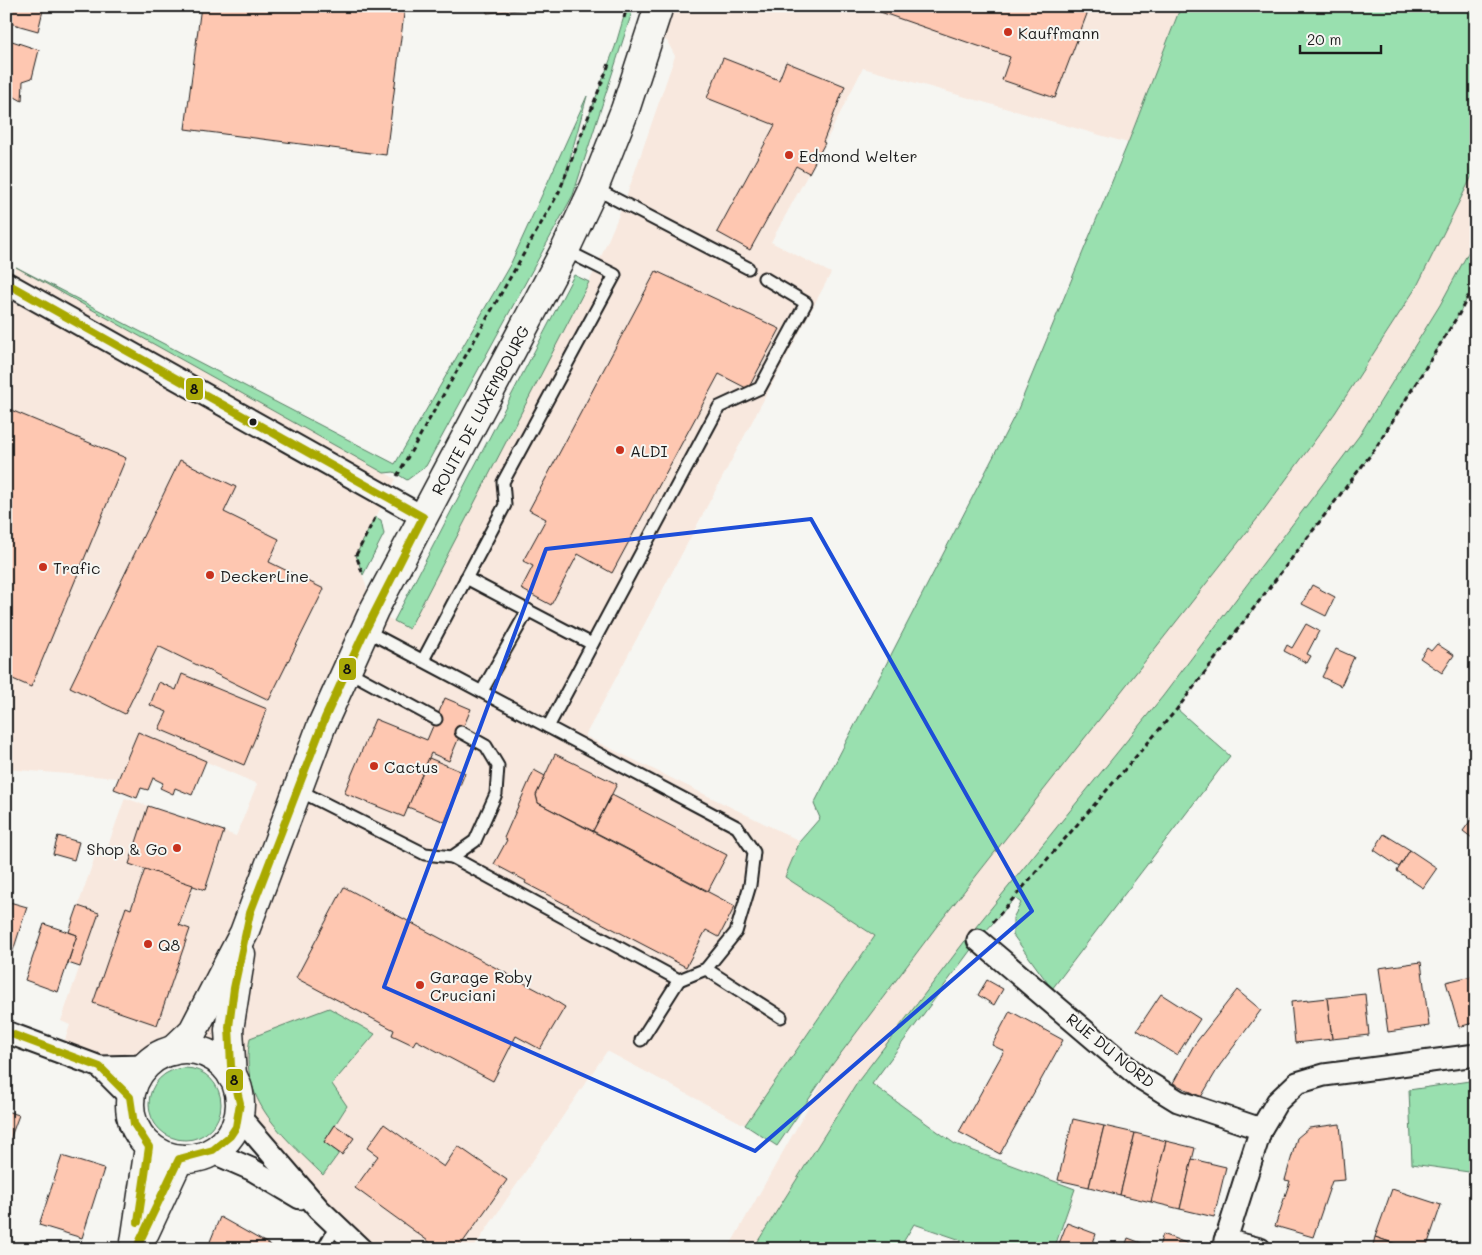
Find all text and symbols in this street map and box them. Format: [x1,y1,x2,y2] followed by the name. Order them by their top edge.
[1018,22,1099,43] place label: Kauffmann
[1300,22,1381,54] scale bar
[1002,26,1014,38] marker: Kauffmann
[1307,29,1341,49] text: 20 m
[799,145,918,166] place label: Edmond Welter
[783,149,795,161] marker: Edmond Welter
[426,321,534,498] street label: ROUTE DE LUXEMBOURG
[185,377,204,401] line badge: 8
[190,379,199,398] text: 8
[248,417,258,427] unlabelled marker
[630,440,668,461] place label: ALDI
[614,444,626,456] marker: ALDI
[53,557,100,578] place label: Trafic
[37,561,49,573] marker: Trafic
[220,565,309,586] place label: DeckerLine
[204,569,216,581] marker: DeckerLine
[338,657,357,681] line badge: 8
[343,659,352,678] text: 8
[384,756,438,777] place label: Cactus
[368,760,380,772] marker: Cactus
[86,838,167,859] place label: Shop & Go
[171,842,183,854] marker: Shop & Go
[158,934,180,955] place label: Q8
[142,938,154,950] marker: Q8
[430,966,532,1005] place label: Garage Roby Cruciani
[414,979,426,991] marker: Garage Roby Cruciani
[1063,1008,1159,1092] street label: RUE DU NORD
[225,1068,244,1092] line badge: 8
[230,1070,239,1089] text: 8

